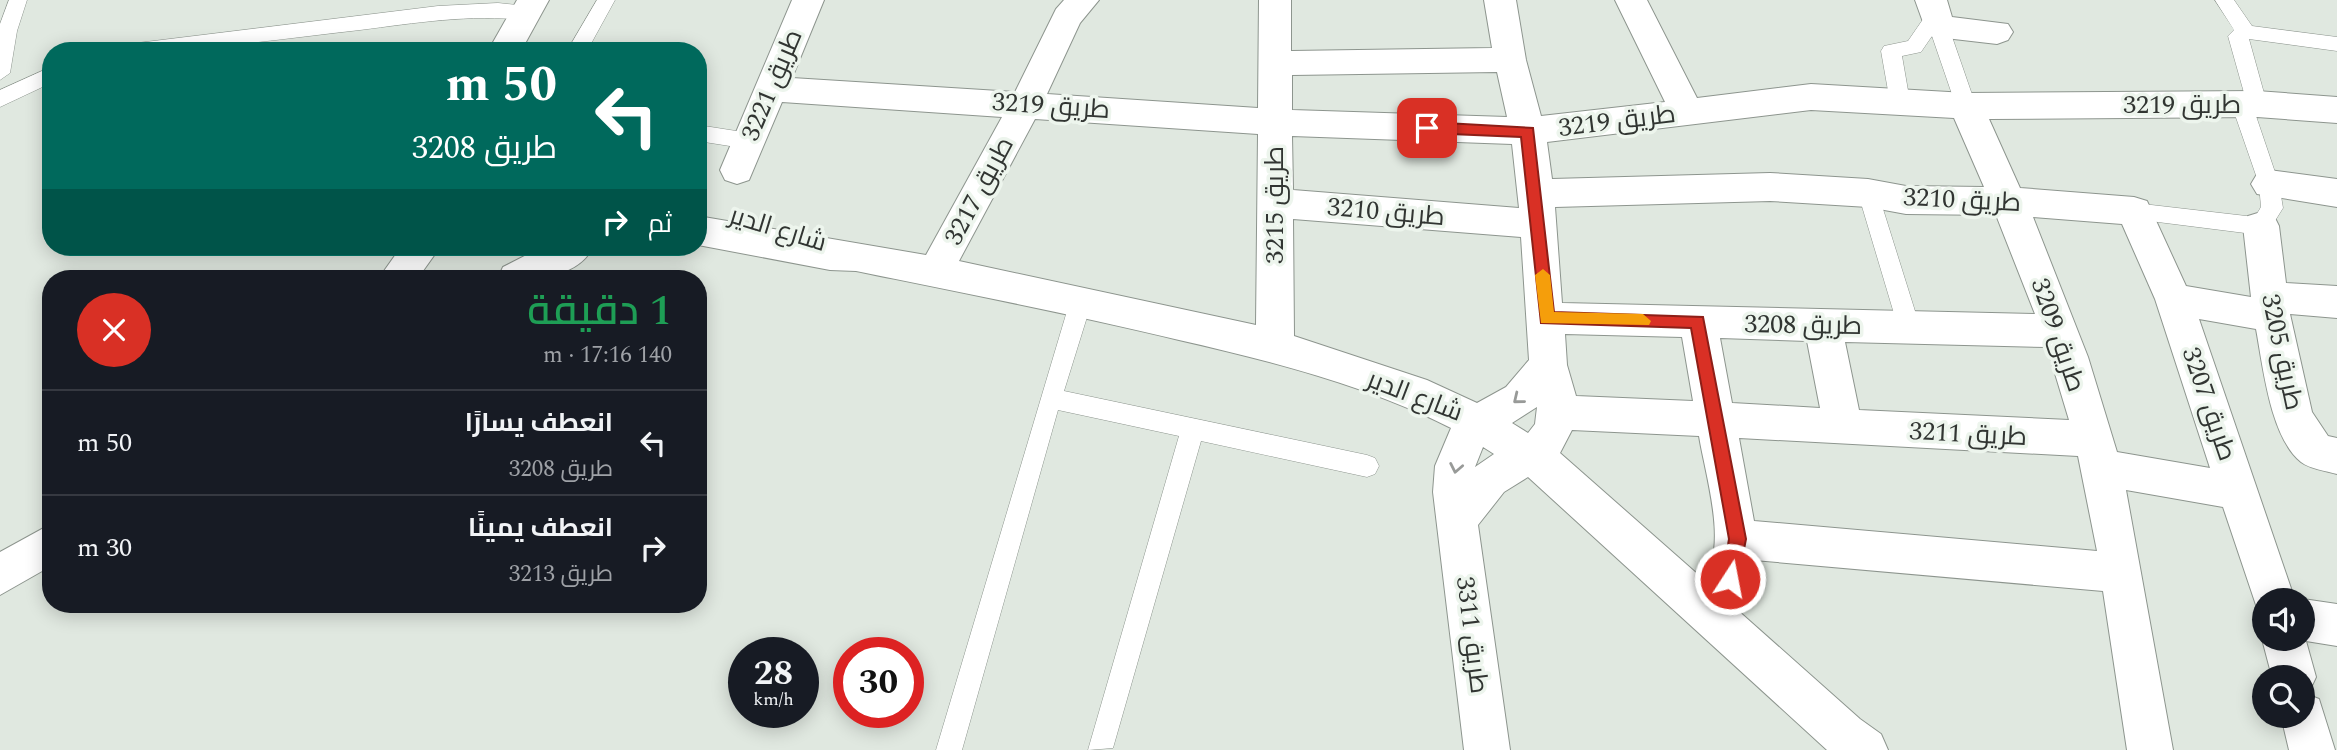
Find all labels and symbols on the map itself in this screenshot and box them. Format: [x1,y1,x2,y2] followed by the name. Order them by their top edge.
[731,23,813,147] street label: طريق 3221
[991,82,1111,130] street label: طريق 3219
[2123,85,2241,125] street label: طريق 3219
[1556,94,1678,148] street label: طريق 3219
[1397,98,1457,158] pin
[934,130,1024,252] street label: طريق 3217
[1255,146,1295,264] street label: طريق 3215
[1902,177,2022,223] street label: طريق 3210
[1326,187,1446,237] street label: طريق 3210
[723,195,832,263] street label: شارع الدير
[2020,273,2096,397] street label: طريق 3209
[2250,290,2314,414] street label: طريق 3205
[1744,304,1862,346] street label: طريق 3208
[2171,342,2247,466] street label: طريق 3207
[1359,359,1469,433] street label: شارع الدير
[1513,391,1526,403] one-way arrow
[1908,411,2028,457] street label: طريق 3211
[1450,462,1465,474] one-way arrow
[1693,542,1767,616] position arrow
[1445,574,1499,696] street label: طريق 3311
[833,637,924,728] speed limit sign: 30

